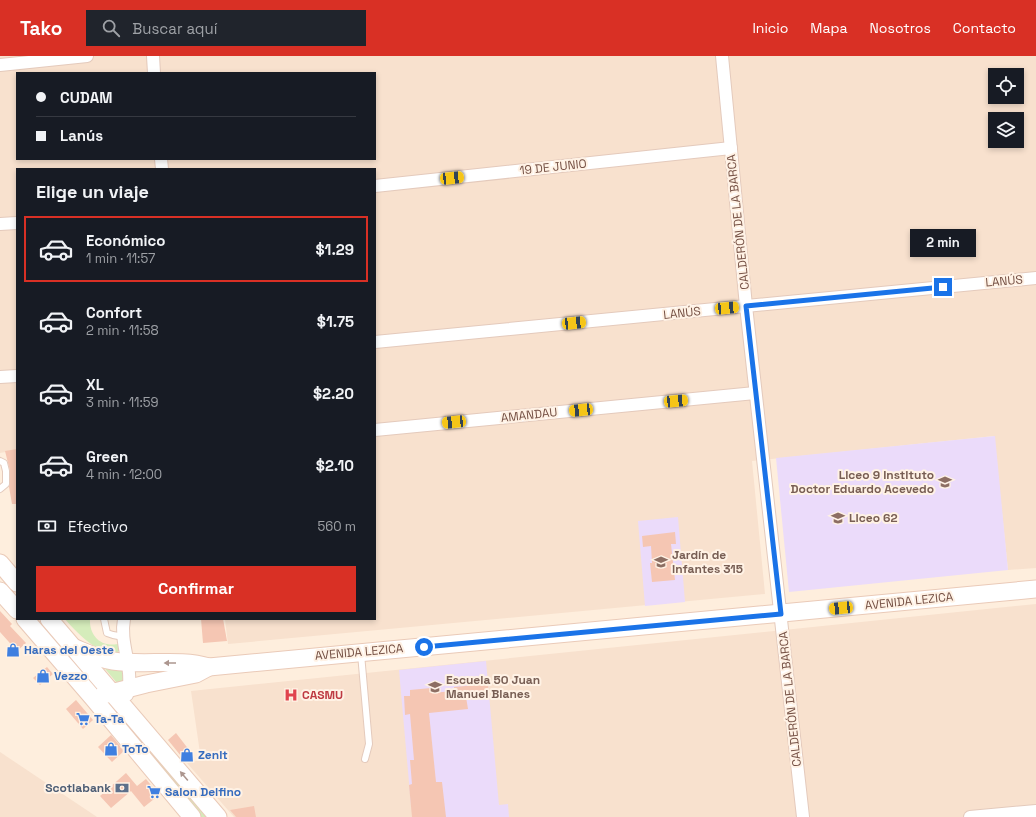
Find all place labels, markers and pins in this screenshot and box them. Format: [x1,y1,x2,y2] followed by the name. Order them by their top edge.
[791,467,934,497] place label: Liceo 9 Instituto Doctor Eduardo Acevedo
[937,474,953,490] school or university icon: Liceo 9 Instituto Doctor Eduardo Acevedo
[830,510,846,526] school or university icon: Liceo 62
[849,510,898,526] place label: Liceo 62
[672,547,743,577] place label: Jardín de infantes 315
[653,554,669,570] school or university icon: Jardín de infantes 315
[5,642,21,658] shop icon: Haras del Oeste
[24,642,114,658] place label: Haras del Oeste
[35,668,51,684] shop icon: Vezzo
[54,668,88,684] place label: Vezzo
[446,672,540,702] place label: Escuela 50 Juan Manuel Blanes
[427,679,443,695] school or university icon: Escuela 50 Juan Manuel Blanes
[283,687,299,703] hospital icon: CASMU
[302,687,343,703] place label: CASMU
[75,711,91,727] supermarket icon: Ta-Ta
[94,711,124,727] place label: Ta-Ta
[103,741,119,757] shop icon: ToTo
[122,741,149,757] place label: ToTo
[179,747,195,763] shop icon: Zenit
[198,747,228,763] place label: Zenit
[45,780,111,796] place label: Scotiabank
[114,780,130,796] bank icon: Scotiabank
[146,784,162,800] supermarket icon: Salon Delfino
[165,784,241,800] place label: Salon Delfino

